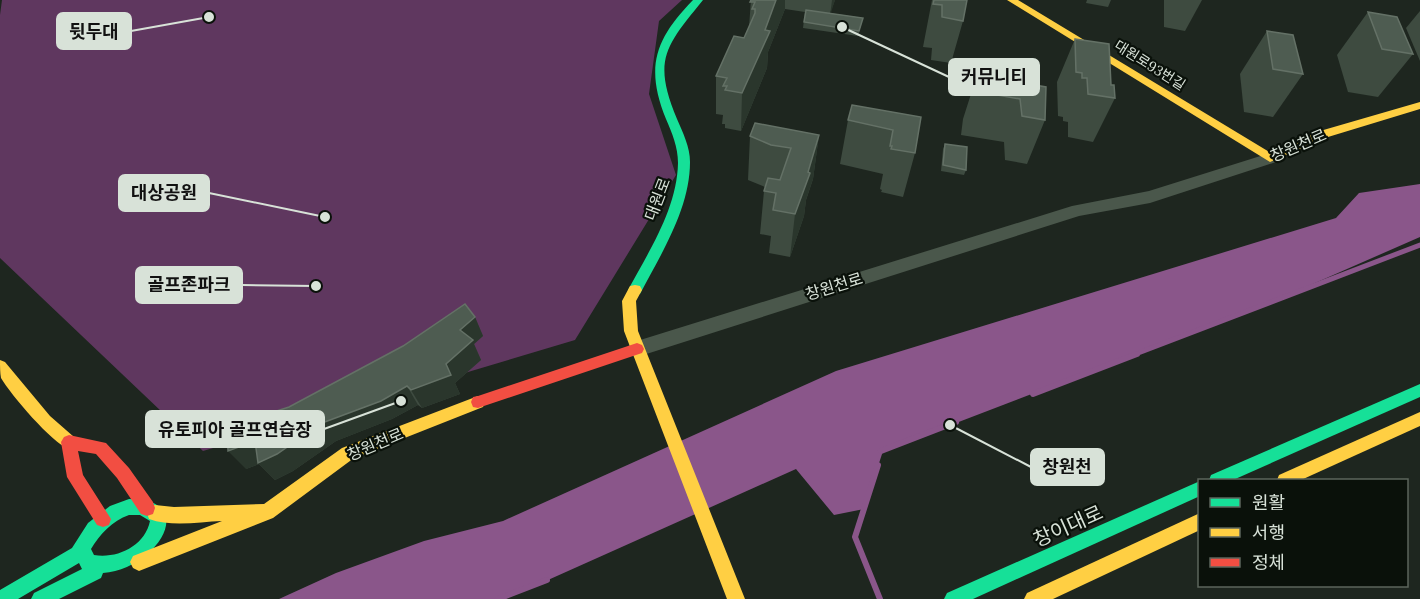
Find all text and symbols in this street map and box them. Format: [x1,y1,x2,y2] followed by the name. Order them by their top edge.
[57,13,131,49] callout: 뒷두대
[69,20,119,43] text: 뒷두대
[1111,36,1189,94] street label: 대원로93번길
[949,59,1039,95] callout: 커뮤니티
[961,65,1027,88] text: 커뮤니티
[1267,124,1329,166] street label: 창원천로
[119,175,209,211] callout: 대상공원
[640,175,674,223] street label: 대원로
[131,181,197,204] text: 대상공원
[136,267,242,303] callout: 골프존파크
[803,268,865,304] street label: 창원천로
[148,273,230,296] text: 골프존파크
[146,411,324,447] callout: 유토피아 골프연습장
[158,418,312,441] text: 유토피아 골프연습장
[344,423,406,465] street label: 창원천로
[1031,449,1104,485] callout: 창원천
[1042,455,1092,478] text: 창원천
[1198,479,1408,587] legend
[1252,491,1285,514] text: 원활
[1029,499,1107,552] street label: 창이대로
[1252,521,1285,544] text: 서행
[1252,551,1285,574] text: 정체

